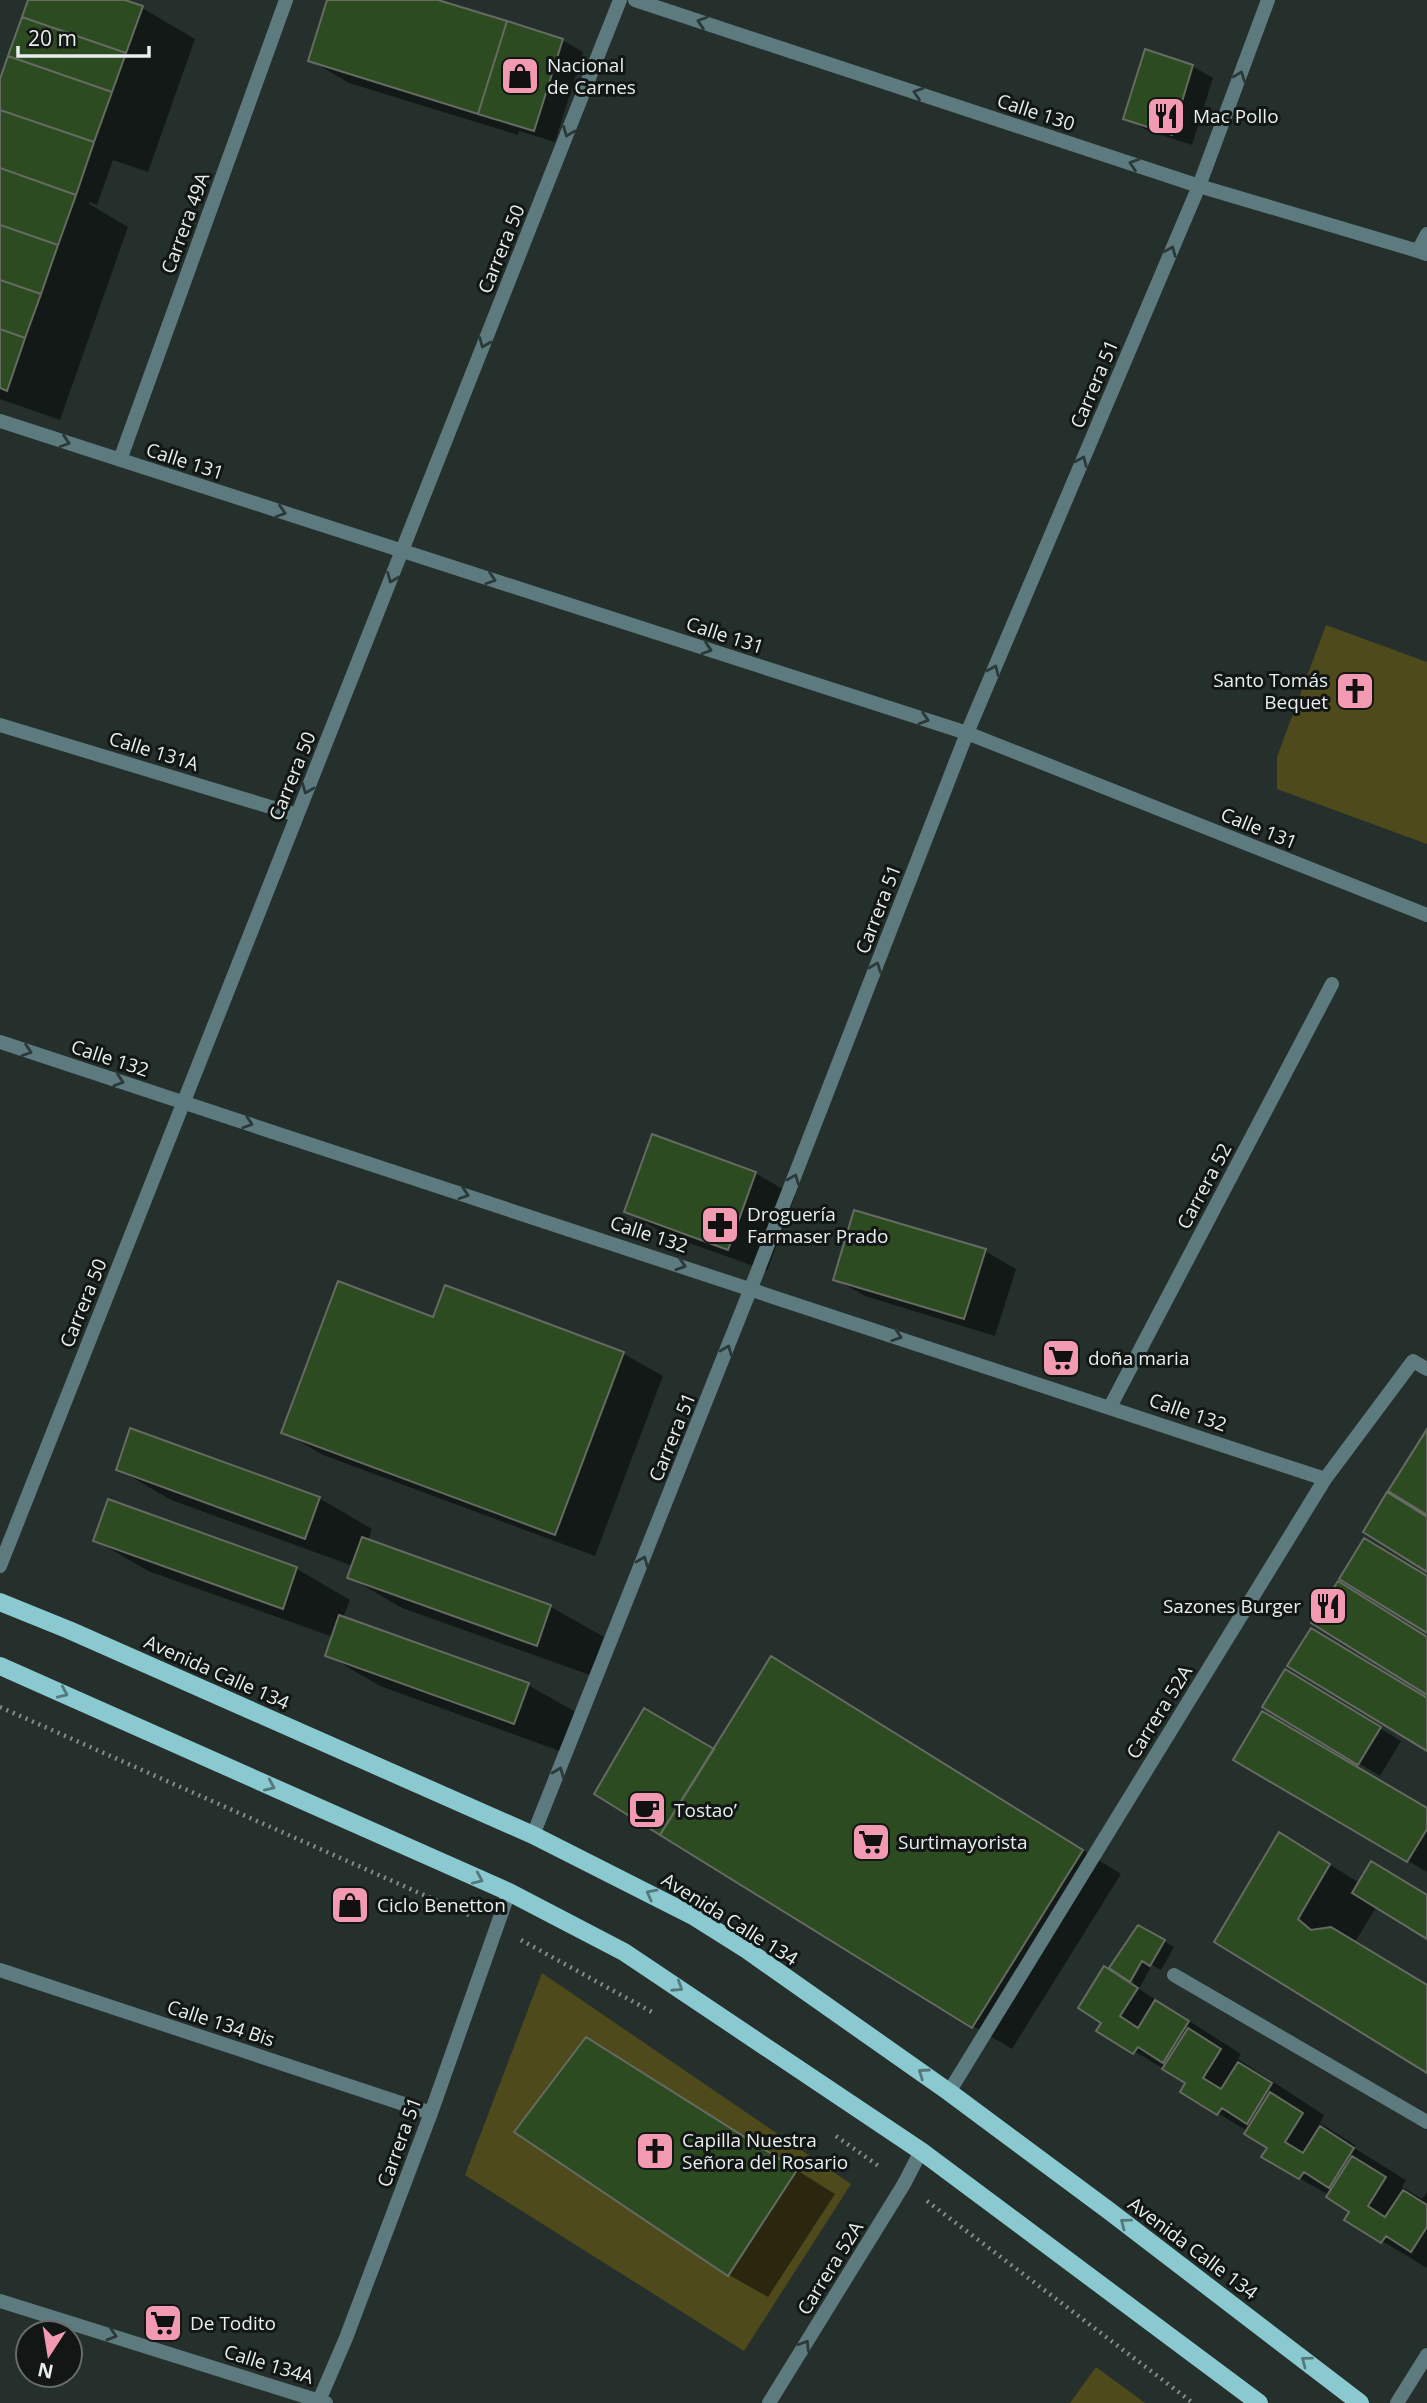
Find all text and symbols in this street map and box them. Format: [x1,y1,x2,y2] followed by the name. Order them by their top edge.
[18,14,149,58] scale bar
[696,16,708,30] one-way arrow
[28,24,77,52] text: 20 m
[547,52,636,100] place label: Nacional de Carnes
[499,55,541,97] shop icon: Nacional de Carnes
[1232,70,1246,82] one-way arrow
[912,87,924,101] one-way arrow
[994,87,1078,137] street label: Calle 130
[1145,95,1187,137] restaurant icon: Mac Pollo
[1193,103,1279,129] place label: Mac Pollo
[563,125,577,137] one-way arrow
[1128,158,1140,172] one-way arrow
[155,169,215,277] street label: Carrera 49A
[471,201,531,297] street label: Carrera 50
[1163,246,1177,258] one-way arrow
[1064,336,1124,432] street label: Carrera 51
[479,337,493,349] one-way arrow
[58,434,71,448] one-way arrow
[143,436,227,486] street label: Calle 131
[1074,455,1088,467] one-way arrow
[275,504,287,518] one-way arrow
[386,571,400,583] one-way arrow
[484,571,496,586] one-way arrow
[683,610,767,660] street label: Calle 131
[700,641,713,655] one-way arrow
[986,665,1000,677] one-way arrow
[1213,667,1328,715] place label: Santo Tomás Bequet
[1334,670,1376,712] church icon: Santo Tomás Bequet
[917,711,929,725] one-way arrow
[106,725,202,777] street label: Calle 131A
[262,728,322,824] street label: Carrera 50
[302,782,316,794] one-way arrow
[1217,801,1301,855] street label: Calle 131
[849,861,907,957] street label: Carrera 51
[868,961,882,973] one-way arrow
[68,1033,152,1083] street label: Calle 132
[21,1043,33,1058] one-way arrow
[112,1073,125,1087] one-way arrow
[242,1115,254,1129] one-way arrow
[1171,1139,1237,1233] street label: Carrera 52
[785,1173,799,1185] one-way arrow
[458,1186,470,1200] one-way arrow
[747,1201,889,1249] place label: Droguería Farmaser Prado
[699,1204,741,1246] pharmacy icon: Droguería Farmaser Prado
[607,1209,691,1259] street label: Calle 132
[53,1255,113,1351] street label: Carrera 50
[674,1257,686,1271] one-way arrow
[890,1328,902,1342] one-way arrow
[1040,1337,1082,1379] supermarket icon: doña maria
[718,1344,732,1356] one-way arrow
[1088,1345,1189,1371] place label: doña maria
[1146,1387,1230,1437] street label: Calle 132
[642,1389,702,1485] street label: Carrera 51
[634,1556,648,1568] one-way arrow
[1307,1585,1349,1627] restaurant icon: Sazones Burger
[1163,1593,1301,1619] place label: Sazones Burger
[140,1628,294,1716] street label: Avenida Calle 134
[1120,1660,1198,1764] street label: Carrera 52A
[56,1685,68,1699] one-way arrow
[550,1767,564,1779] one-way arrow
[263,1778,276,1792] one-way arrow
[626,1789,668,1831] cafe icon: Tostao’
[674,1797,737,1823] place label: Tostao’
[850,1821,892,1863] supermarket icon: Surtimayorista
[898,1829,1027,1855] place label: Surtimayorista
[657,1867,803,1971] street label: Avenida Calle 134
[471,1871,483,1885] one-way arrow
[329,1884,371,1926] shop icon: Ciclo Benetton
[646,1889,659,1902] one-way arrow
[377,1892,506,1918] place label: Ciclo Benetton
[670,1979,683,1991] one-way arrow
[164,1993,278,2053] street label: Calle 134 Bis
[918,2069,931,2081] one-way arrow
[371,2094,427,2190] street label: Carrera 51
[682,2127,848,2175] place label: Capilla Nuestra Señora del Rosario
[634,2130,676,2172] church icon: Capilla Nuestra Señora del Rosario
[1123,2191,1263,2305] street label: Avenida Calle 134
[791,2216,869,2320] street label: Carrera 52A
[1121,2219,1133,2232] one-way arrow
[142,2302,184,2344] supermarket icon: De Todito
[190,2310,276,2336] place label: De Todito
[14,2319,84,2389] north arrow
[106,2327,118,2342] one-way arrow
[221,2338,317,2390] street label: Calle 134A
[796,2340,809,2353] one-way arrow
[35,2356,56,2385] text: N
[1301,2357,1314,2370] one-way arrow

